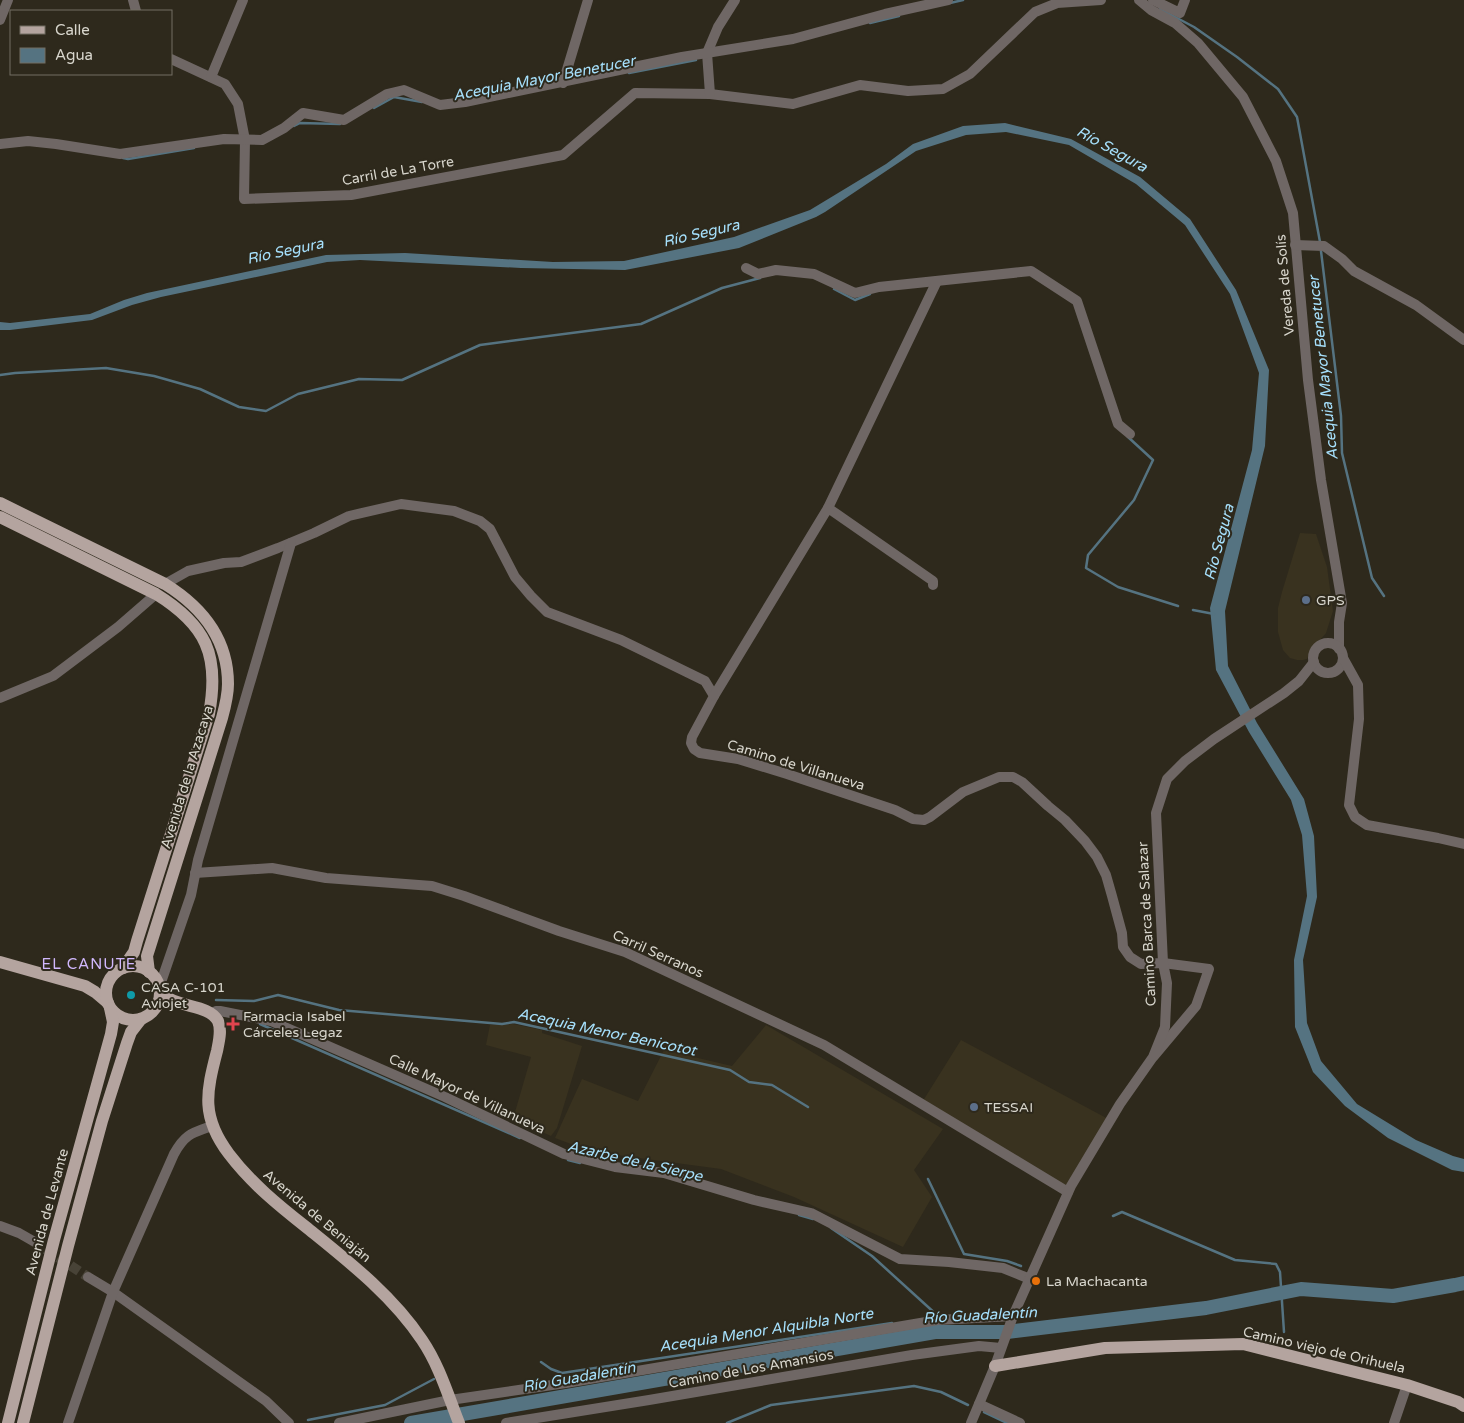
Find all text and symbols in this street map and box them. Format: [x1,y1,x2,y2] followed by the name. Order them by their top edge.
[10,10,172,75] legend
[55,21,90,39] text: Calle
[55,46,93,64] text: Agua
[451,51,639,104] water label: Acequia Mayor Benetucer
[1074,122,1151,176] water label: Río Segura
[341,153,455,189] street label: Carril de La Torre
[661,215,742,251] water label: Río Segura
[1272,233,1298,336] street label: Vereda de Solís
[245,234,326,268] water label: Río Segura
[1304,273,1342,461] water label: Acequia Mayor Benetucer
[1200,501,1238,582] water label: Río Segura
[1316,592,1345,609] place label: GPS
[1300,594,1312,606] marker: GPS
[157,703,217,851] street label: Avenida de la Azacaya
[725,736,867,794] street label: Camino de Villanueva
[1134,841,1160,1007] street label: Camino Barca de Salazar
[610,926,706,982] street label: Carril Serranos
[42,955,136,973] district label: EL CANUTE
[141,979,225,1012] place label: CASA C-101 Aviojet
[125,989,137,1001] marker: CASA C-101 Aviojet
[516,1004,700,1060] water label: Acequia Menor Benicotot
[243,1008,346,1041] place label: Farmacia Isabel Cárceles Legaz
[227,1018,239,1030] marker: Farmacia Isabel Cárceles Legaz
[386,1050,548,1138] street label: Calle Mayor de Villanueva
[984,1099,1033,1116] place label: TESSAI
[968,1101,980,1113] marker: TESSAI
[566,1137,706,1186] water label: Azarbe de la Sierpe
[22,1147,72,1277] street label: Avenida de Levante
[260,1166,374,1266] street label: Avenida de Beniaján
[1046,1273,1148,1290] place label: La Machacanta
[1030,1275,1042,1287] marker: La Machacanta
[923,1303,1038,1327] water label: Río Guadalentín
[658,1304,876,1356] water label: Acequia Menor Alquibla Norte
[1241,1323,1407,1377] street label: Camino viejo de Orihuela
[667,1346,835,1392] street label: Camino de Los Amansios
[521,1358,638,1396] water label: Río Guadalentín

